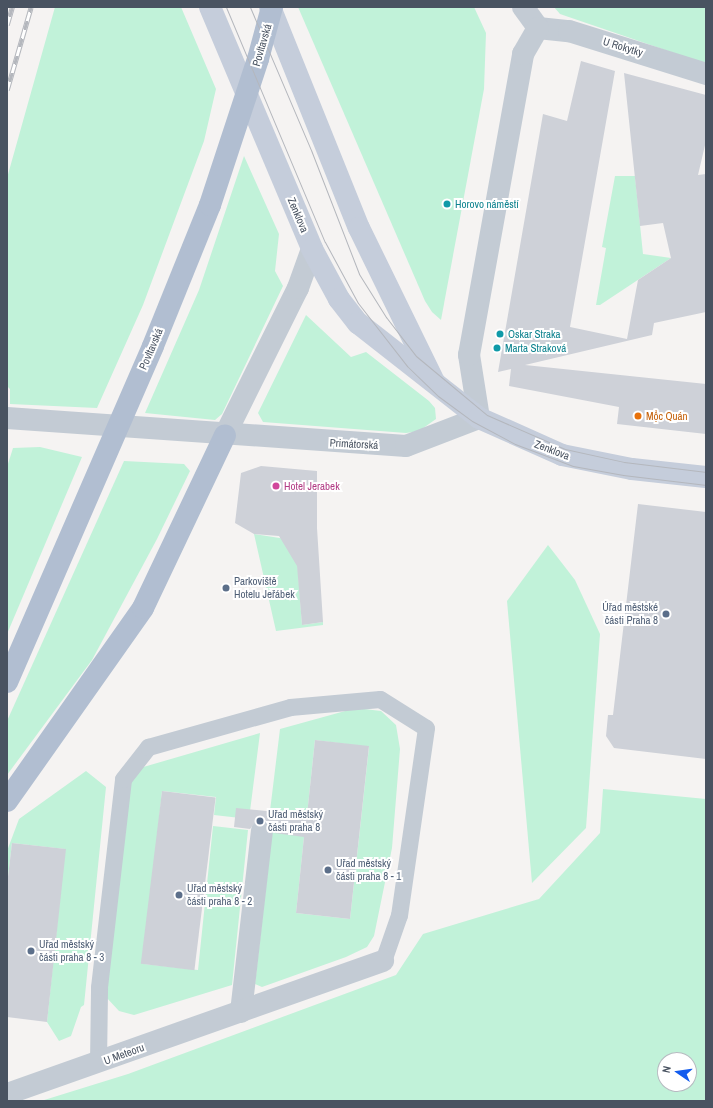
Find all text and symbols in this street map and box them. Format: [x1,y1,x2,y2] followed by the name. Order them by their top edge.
[250,22,274,68] street label: Povltavská
[601,35,645,59] street label: U Rokytky
[285,196,311,234] street label: Zenklova
[455,197,519,211] place label: Horovo náměstí
[442,199,452,209] marker: Horovo náměstí
[136,326,166,372] street label: Povltavská
[508,327,561,341] place label: Oskar Straka
[495,329,505,339] marker: Oskar Straka
[505,341,566,355] place label: Marta Straková
[492,343,502,353] marker: Marta Straková
[646,409,688,423] place label: Mộ̉c Quán
[633,411,643,421] marker: Mộ̉c Quán
[329,436,379,452] street label: Primátorská
[533,437,571,463] street label: Zenklova
[284,479,340,493] place label: Hotel Jerabek
[271,481,281,491] marker: Hotel Jerabek
[234,575,295,601] place label: Parkoviště Hotelu Jeřábek
[221,583,231,593] marker: Parkoviště Hotelu Jeřábek
[602,601,658,627] place label: Úřad městské části Praha 8
[661,609,671,619] marker: Úřad městské části Praha 8
[268,808,323,834] place label: Uřad městský části praha 8
[255,816,265,826] marker: Uřad městský části praha 8
[336,857,401,883] place label: Uřad městský části praha 8 - 1
[323,865,333,875] marker: Uřad městský části praha 8 - 1
[187,882,252,908] place label: Uřad městský části praha 8 - 2
[174,890,184,900] marker: Uřad městský části praha 8 - 2
[39,938,104,964] place label: Uřad městský části praha 8 - 3
[26,946,36,956] marker: Uřad městský části praha 8 - 3
[102,1041,146,1067] street label: U Meteoru
[657,1052,697,1092] north arrow
[659,1065,674,1074] text: N

